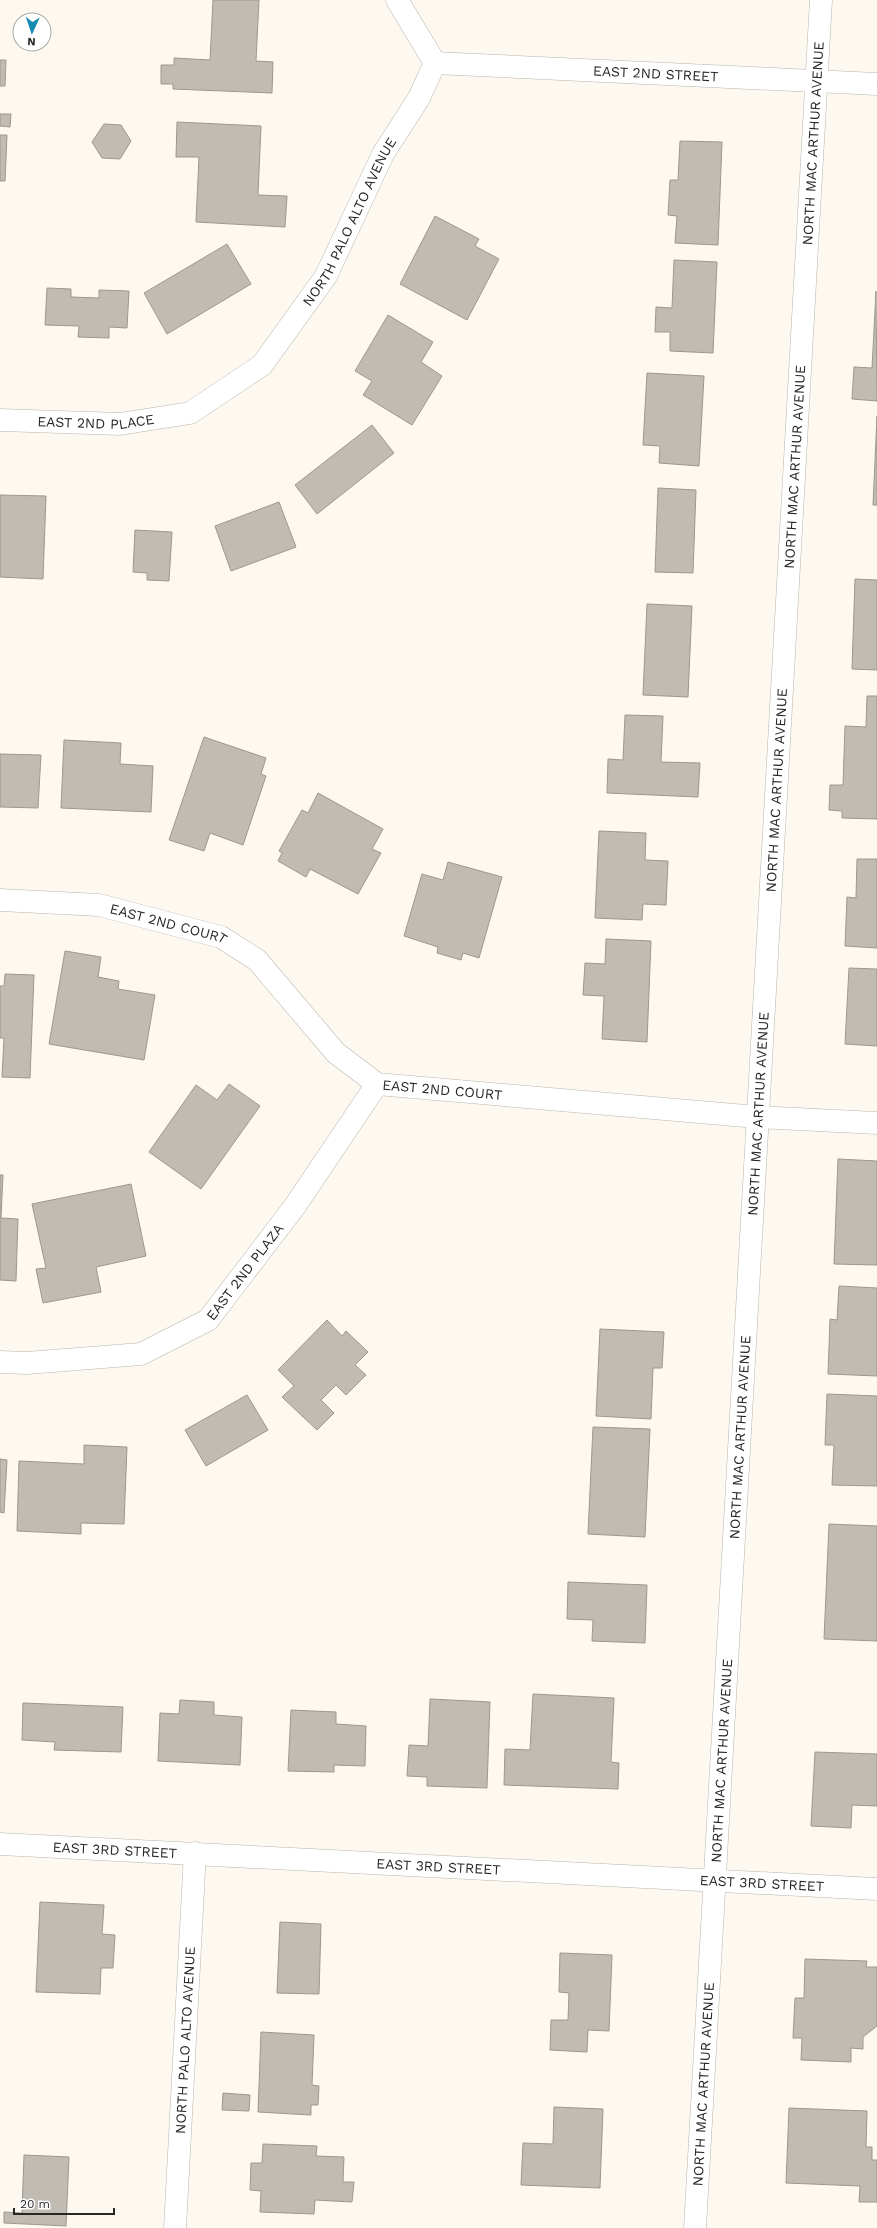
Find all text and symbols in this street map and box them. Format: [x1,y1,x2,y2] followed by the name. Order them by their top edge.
[12,12,52,52] north arrow
[27,35,36,48] text: N
[799,41,827,246] street label: NORTH MAC ARTHUR AVENUE
[593,63,719,84] street label: EAST 2ND STREET
[299,134,399,309] street label: NORTH PALO ALTO AVENUE
[781,364,808,569] street label: NORTH MAC ARTHUR AVENUE
[37,411,155,432] street label: EAST 2ND PLACE
[763,688,790,893] street label: NORTH MAC ARTHUR AVENUE
[108,900,231,947] street label: EAST 2ND COURT
[744,1011,772,1216] street label: NORTH MAC ARTHUR AVENUE
[382,1076,504,1103] street label: EAST 2ND COURT
[203,1221,287,1323] street label: EAST 2ND PLAZA
[726,1335,753,1540] street label: NORTH MAC ARTHUR AVENUE
[708,1658,735,1863] street label: NORTH MAC ARTHUR AVENUE
[52,1839,178,1861] street label: EAST 3RD STREET
[376,1855,502,1878] street label: EAST 3RD STREET
[699,1872,825,1894] street label: EAST 3RD STREET
[172,1946,198,2134] street label: NORTH PALO ALTO AVENUE
[689,1982,717,2187] street label: NORTH MAC ARTHUR AVENUE
[14,2190,114,2216] scale bar
[20,2197,50,2211] text: 20 m

